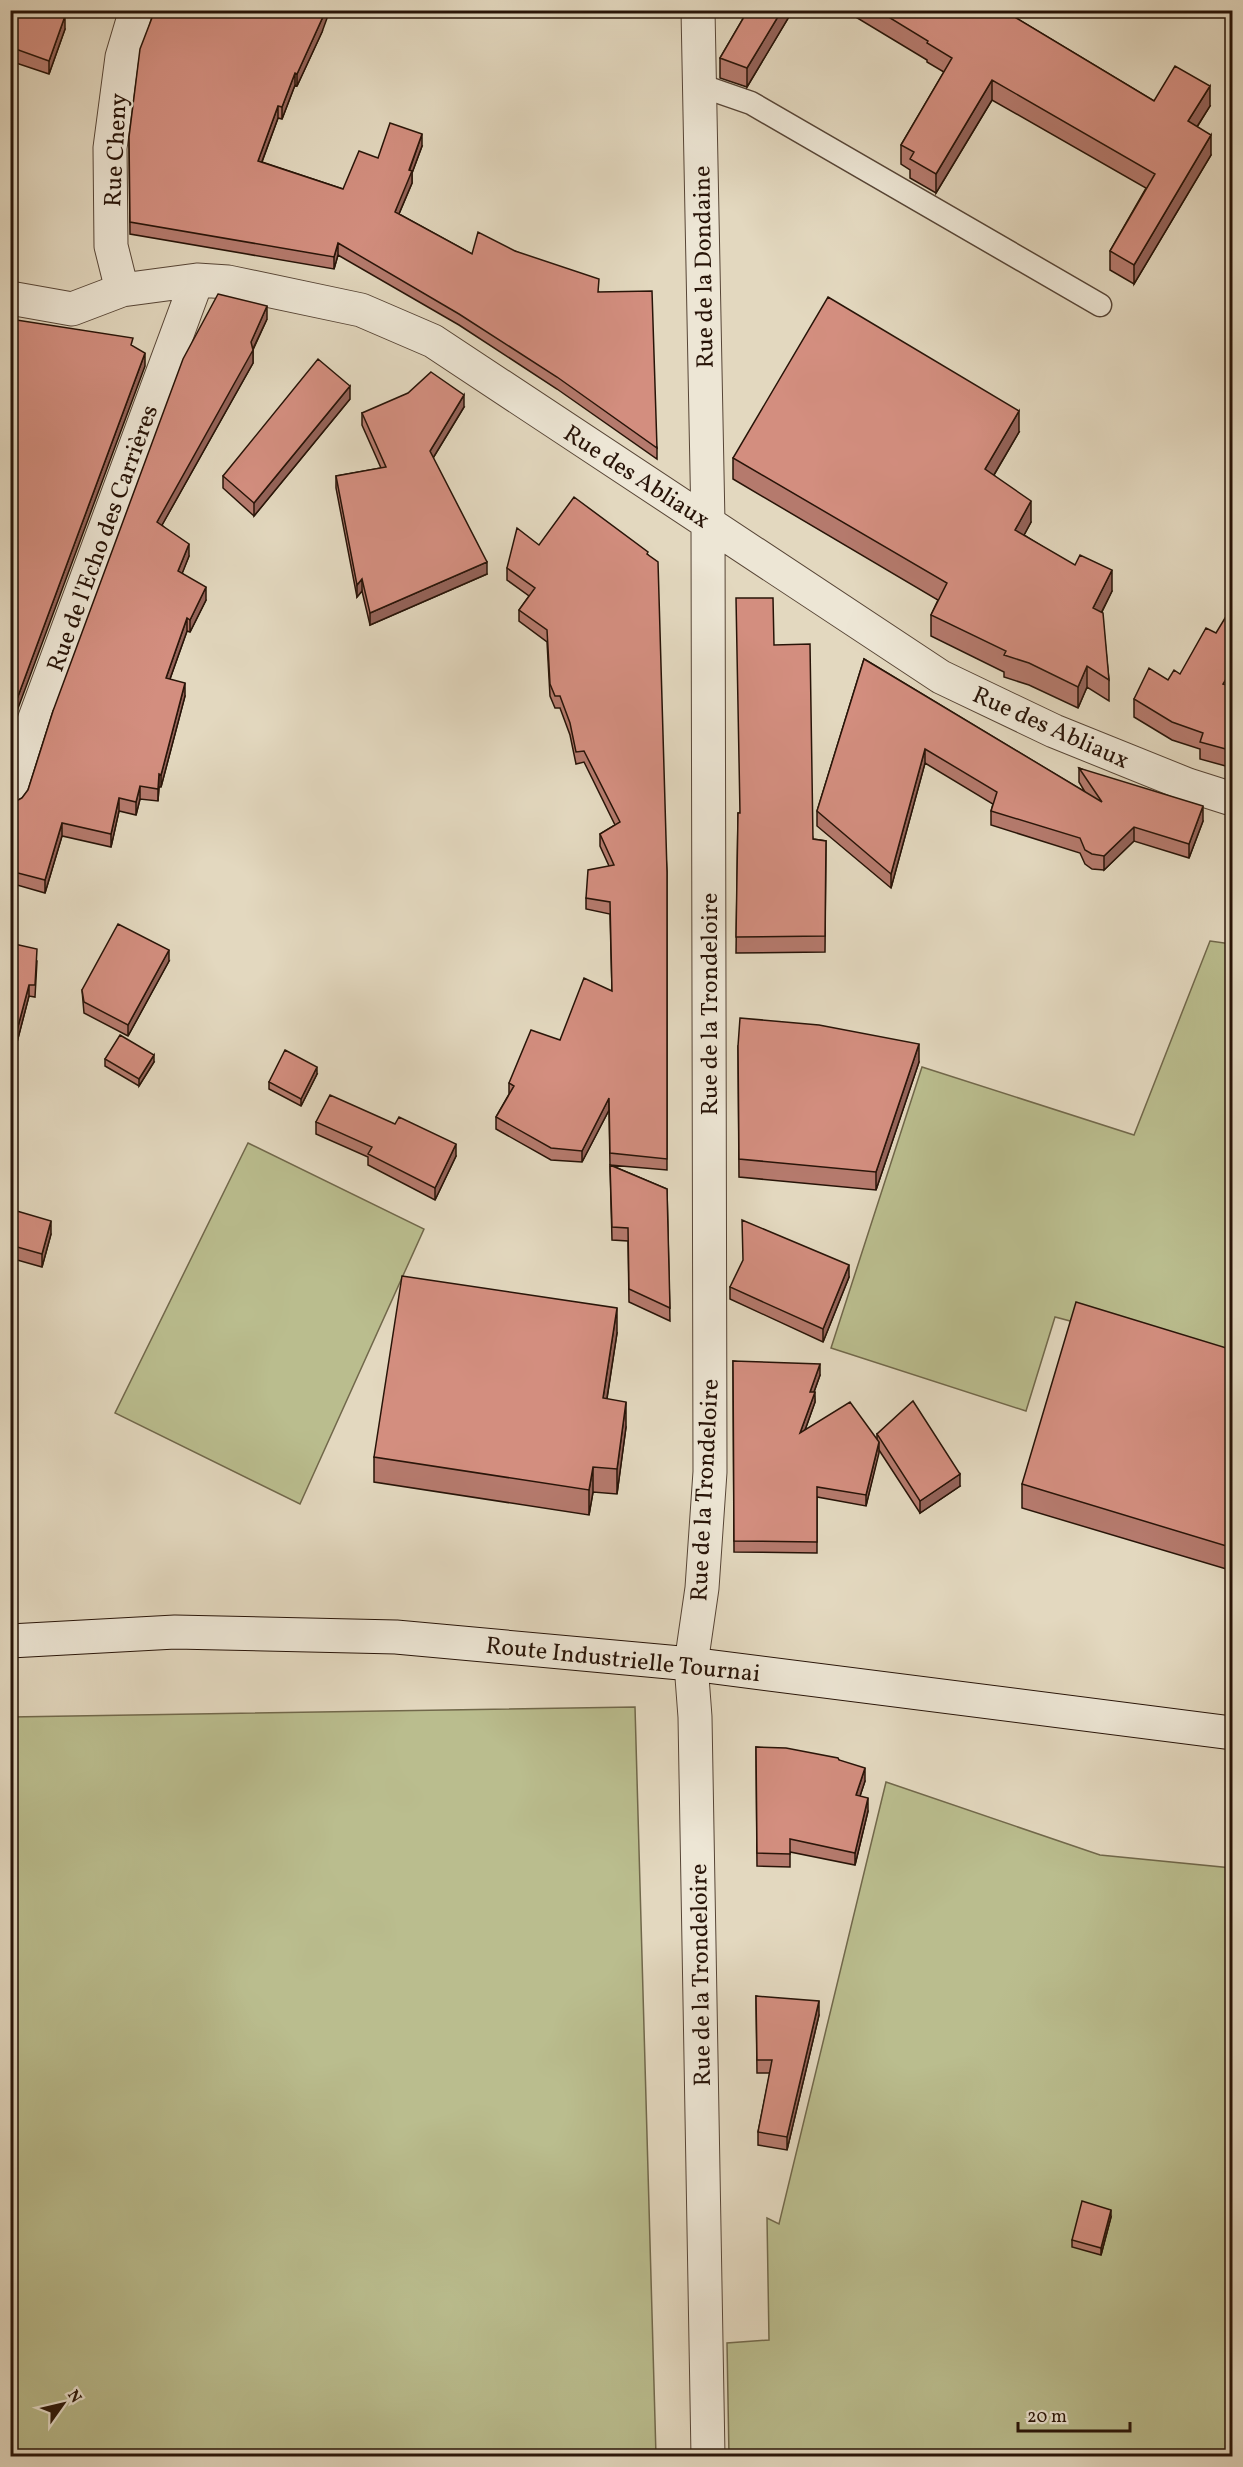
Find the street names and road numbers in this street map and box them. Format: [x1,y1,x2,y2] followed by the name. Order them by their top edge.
[97,92,137,208] street label: Rue Cheny
[686,165,724,369] street label: Rue de la Dondaine
[40,400,168,677] street label: Rue de l'Echo des Carrières
[556,418,716,538] street label: Rue des Abliaux
[966,679,1134,779] street label: Rue des Abliaux
[694,893,728,1115] street label: Rue de la Trondeloire
[683,1378,729,1602] street label: Rue de la Trondeloire
[484,1630,762,1692] street label: Route Industrielle Tournai
[683,1863,721,2087] street label: Rue de la Trondeloire

